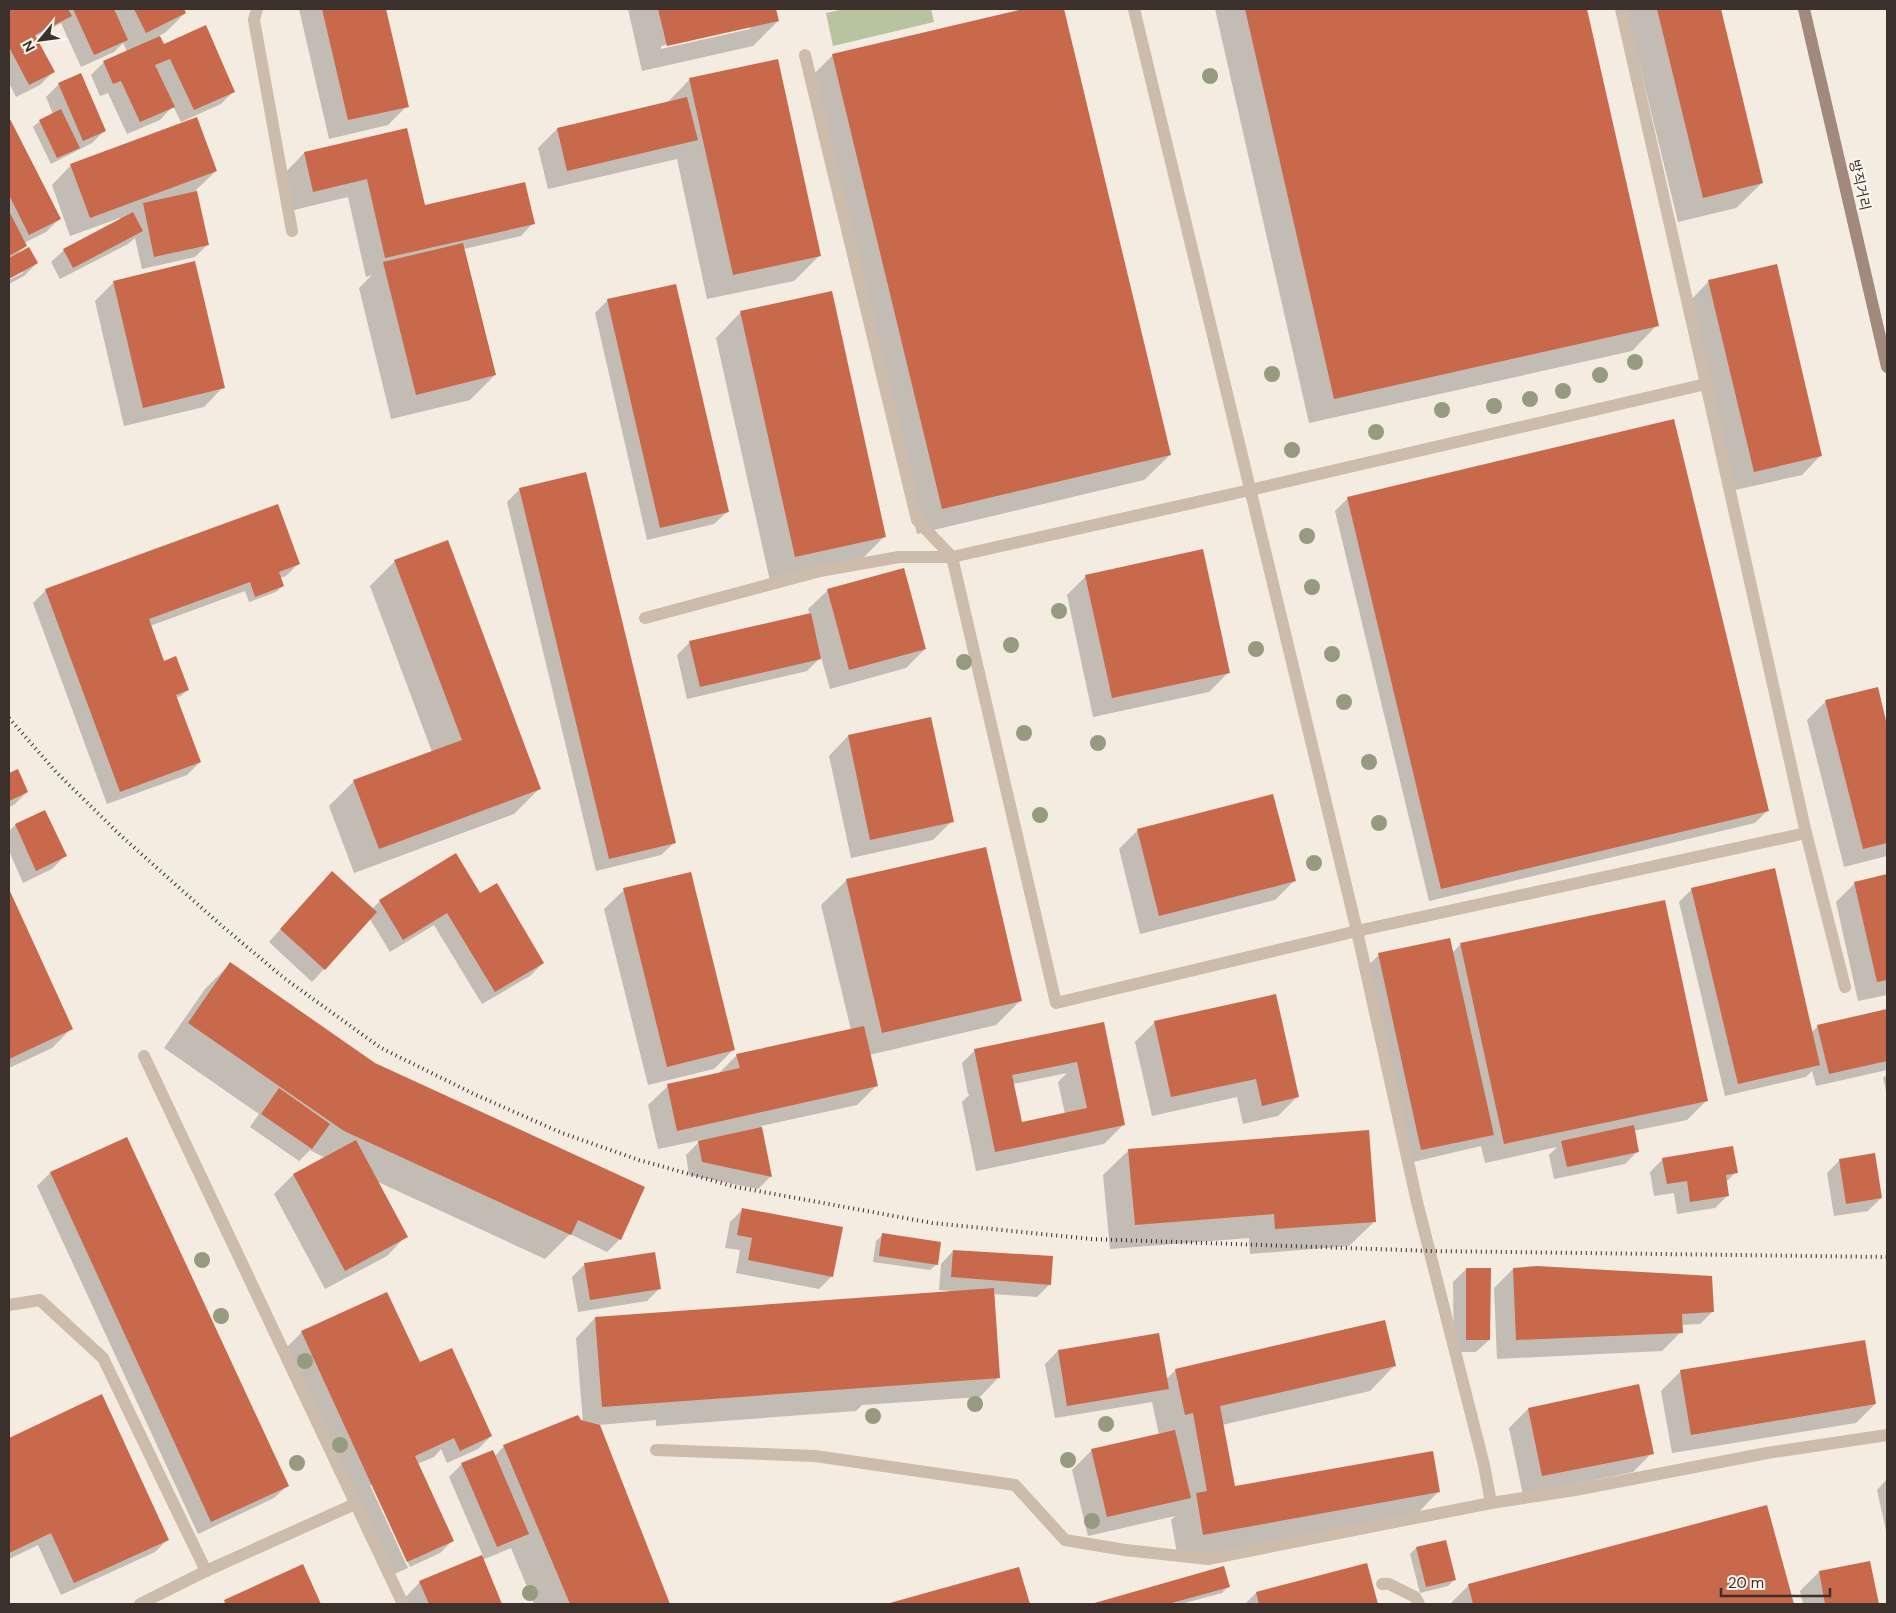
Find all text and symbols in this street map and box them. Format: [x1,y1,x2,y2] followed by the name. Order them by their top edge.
[15,15,65,65] north arrow
[18,37,39,55] text: N
[1845,158,1875,212] street label: 방직거리
[1721,1566,1830,1598] scale bar
[1728,1573,1764,1593] text: 20 m

